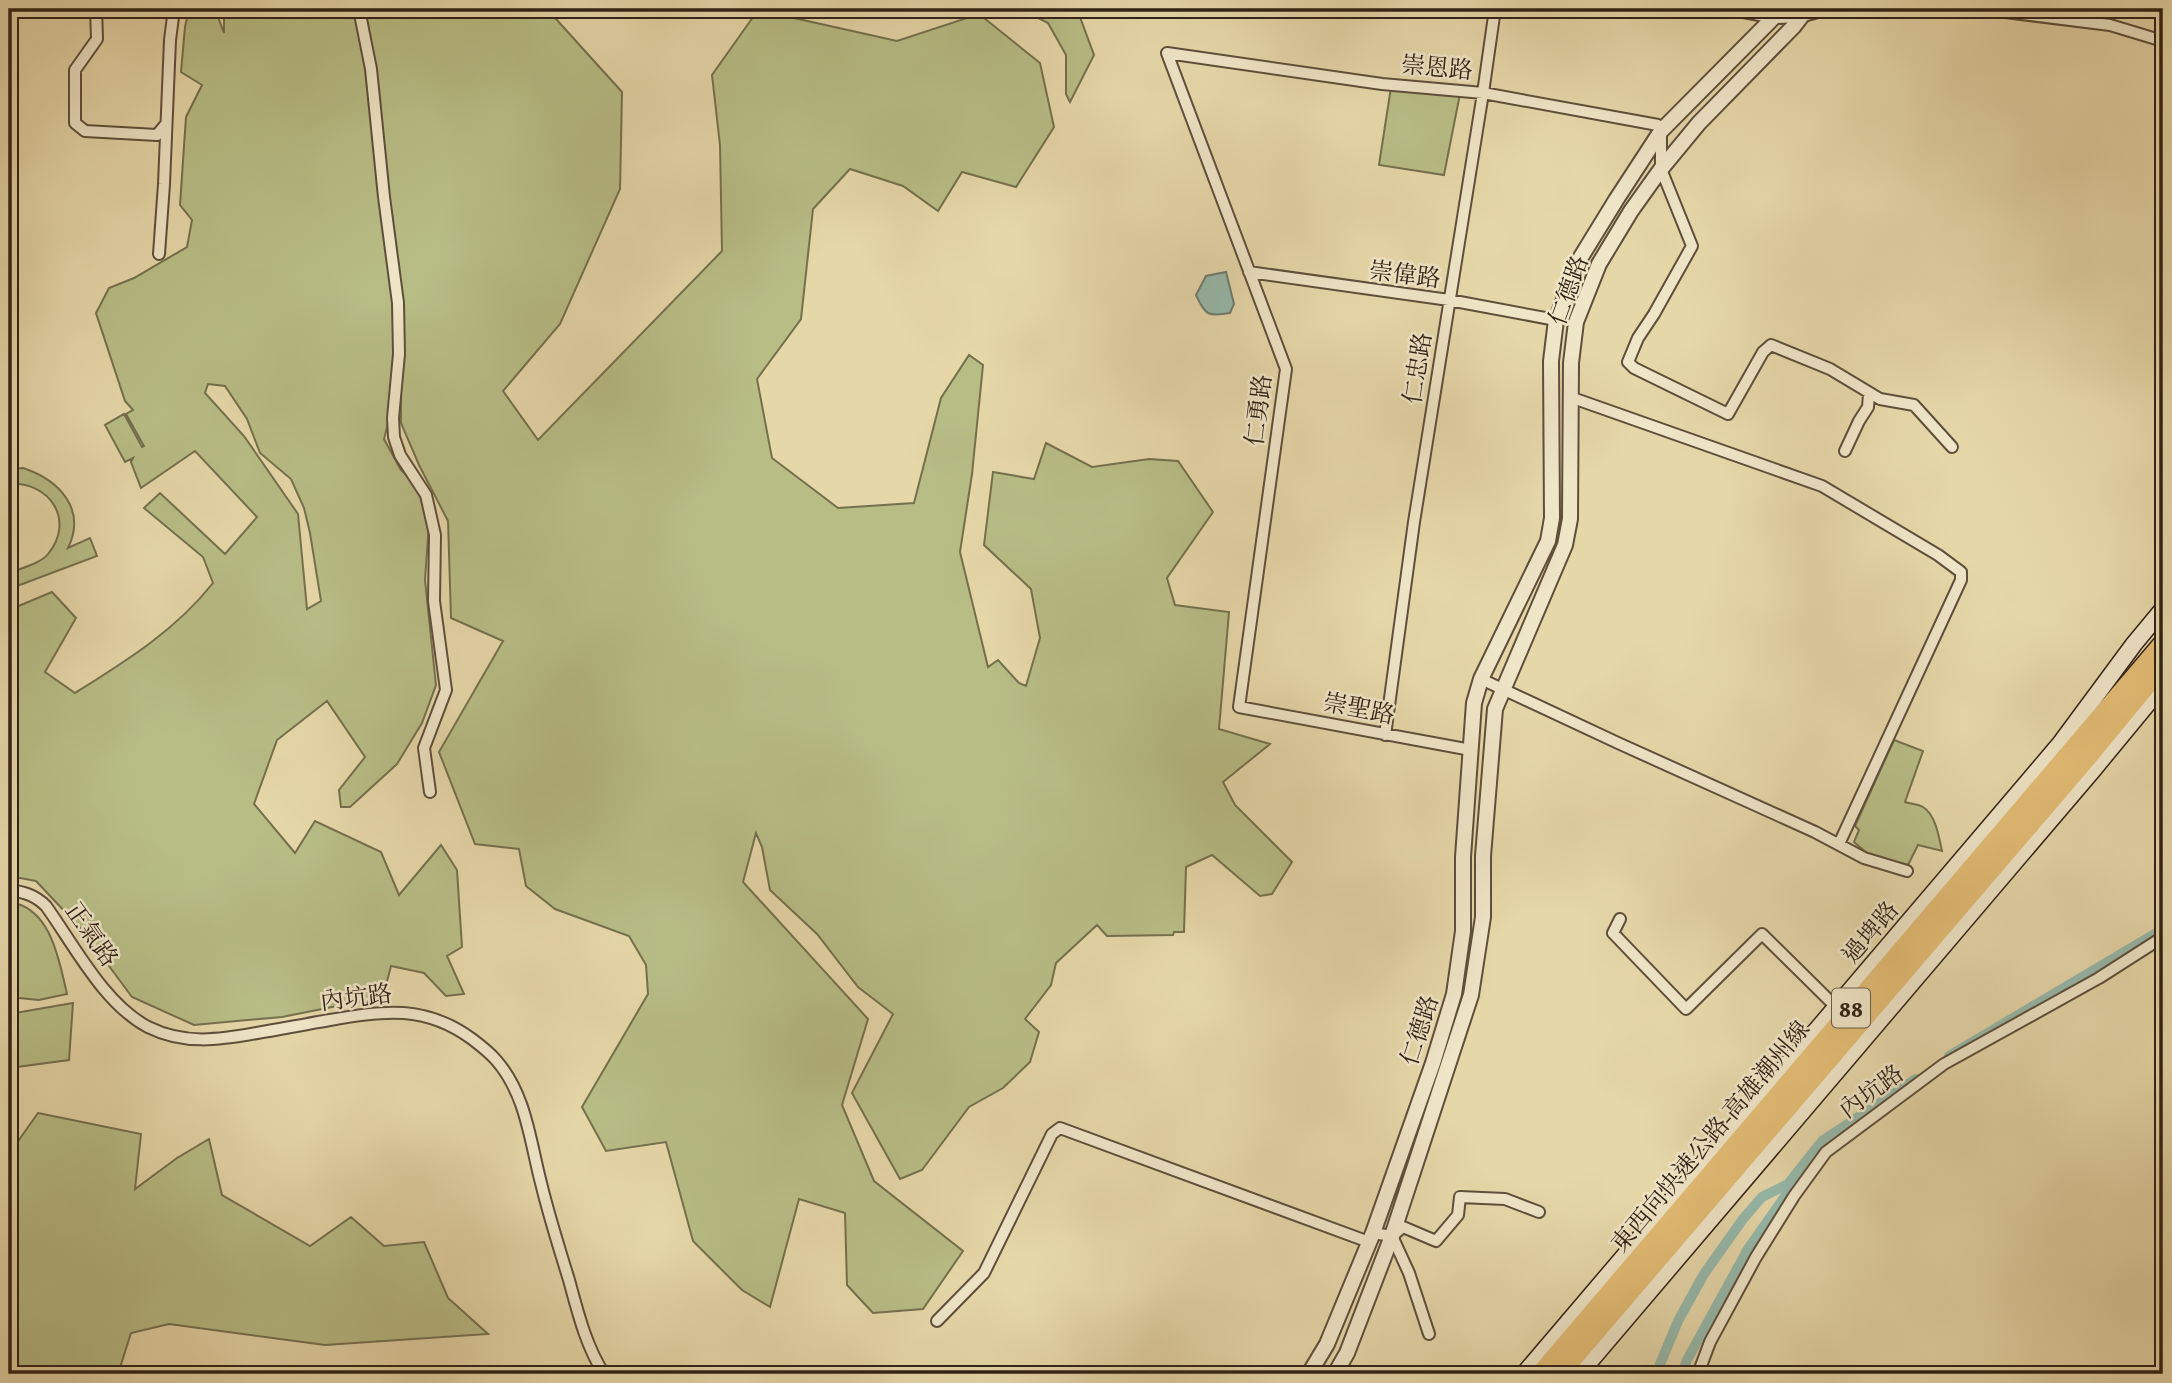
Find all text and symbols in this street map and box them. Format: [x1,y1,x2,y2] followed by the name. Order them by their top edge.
[1400,46,1474,88] street label: 崇恩路
[1539,250,1597,330] street label: 仁德路
[1367,252,1443,296] street label: 崇偉路
[1394,330,1440,406] street label: 仁忠路
[1236,372,1280,448] street label: 仁勇路
[1320,684,1398,732] street label: 崇聖路
[1833,893,1907,971] street label: 過埤路
[57,894,127,974] street label: 正氣路
[318,975,394,1019] street label: 內坑路
[1832,988,1870,1028] road number: 88
[1391,990,1447,1070] street label: 仁德路
[1602,1012,1818,1260] street label: 東西向快速公路 高雄潮州線
[1832,1056,1910,1126] street label: 內坑路

